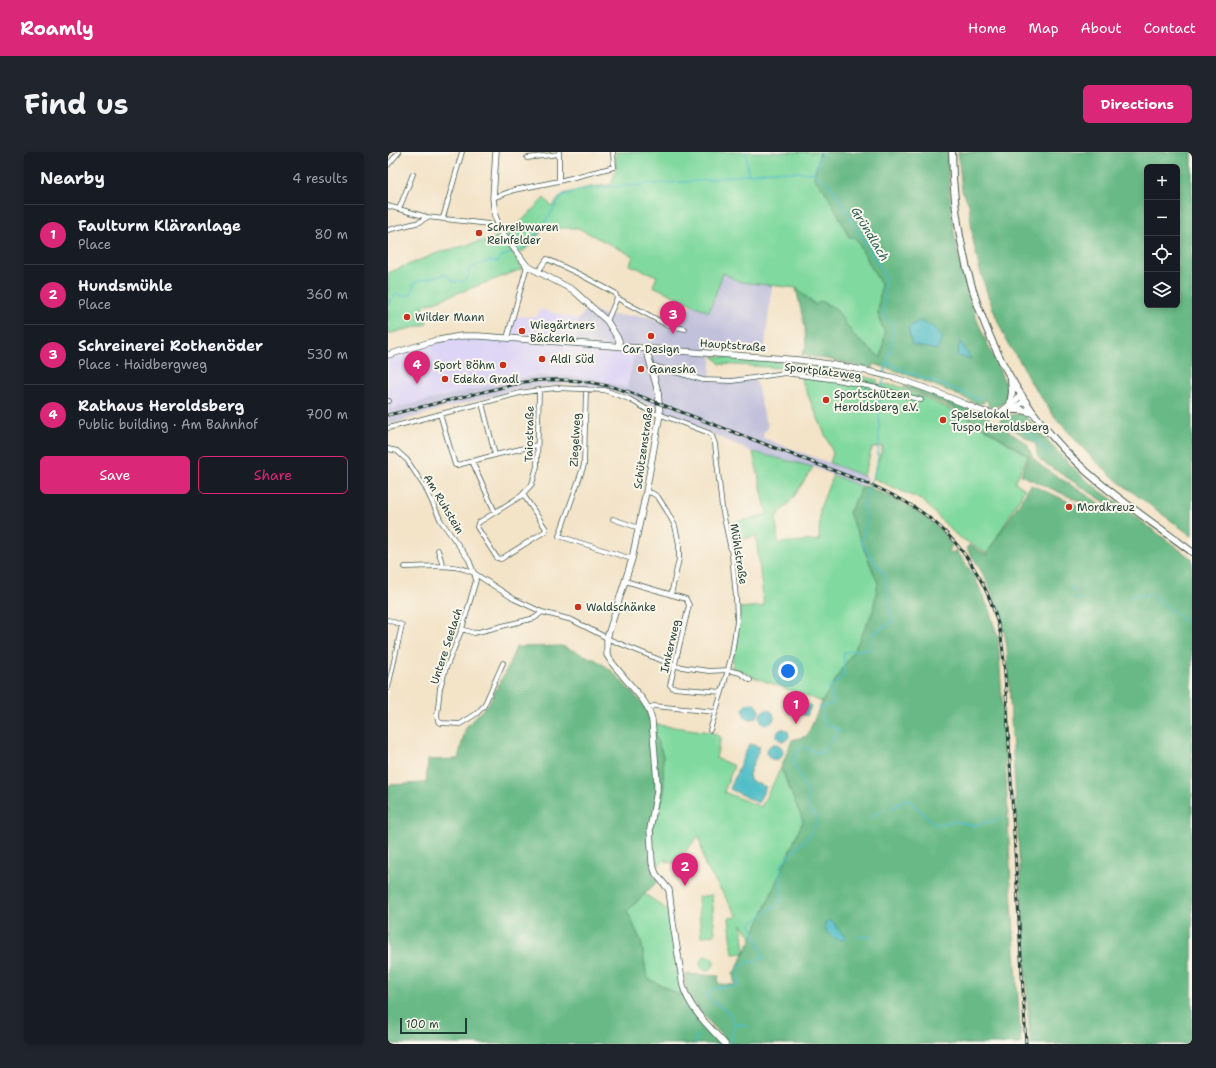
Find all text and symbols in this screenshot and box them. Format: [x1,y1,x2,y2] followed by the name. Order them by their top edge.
[20,16,94,41] text: Roamly
[968,19,1007,37] text: Home
[1029,19,1059,37] text: Map
[1081,19,1122,37] text: About
[1144,19,1196,37] text: Contact
[24,85,129,123] text: Find us
[1083,85,1192,123] button: Directions
[1144,164,1180,308] map controls
[1144,164,1180,200] button: +
[40,167,105,189] text: Nearby
[292,170,348,187] text: 4 results
[1144,200,1180,236] button: −
[847,204,893,264] water label: Gründlach
[78,216,241,236] text: Faulturm Kläranlage
[487,220,559,248] place label: Schreibwaren Reinfelder
[50,226,56,243] text: 1
[314,226,348,243] text: 80 m
[474,228,484,238] marker: Schreibwaren Reinfelder
[78,236,111,253] text: Place
[1144,236,1180,272] button: locate
[1144,272,1180,308] button: layers
[78,276,173,296] text: Hundsmühle
[48,286,58,303] text: 2
[306,286,348,303] text: 360 m
[78,296,111,313] text: Place
[660,301,686,334] pin: 3
[415,310,485,325] place label: Wilder Mann
[402,312,412,322] marker: Wilder Mann
[530,318,595,346] place label: Wiegärtners Bäckeria
[517,326,527,336] marker: Wiegärtners Bäckeria
[646,331,656,341] marker: Car Design
[78,336,263,356] text: Schreinerei Rothenöder
[699,336,767,355] street label: Hauptstraße
[622,342,680,357] place label: Car Design
[48,346,58,363] text: 3
[307,346,348,363] text: 530 m
[404,351,430,384] pin: 4
[550,352,594,367] place label: Aldi Süd
[537,354,547,364] marker: Aldi Süd
[78,356,207,373] text: Place · Haidbergweg
[434,358,496,373] place label: Sport Böhm
[783,359,863,384] street label: Sportplatzweg
[498,360,508,370] marker: Sport Böhm
[649,362,696,377] place label: Ganesha
[636,364,646,374] marker: Ganesha
[453,372,520,387] place label: Edeka Gradl
[440,374,450,384] marker: Edeka Gradl
[834,387,919,415] place label: Sportschützen Heroldsberg e.V.
[821,395,831,405] marker: Sportschützen Heroldsberg e.V.
[78,396,244,416] text: Rathaus Heroldsberg
[48,406,58,423] text: 4
[305,406,348,423] text: 700 m
[522,406,537,462] street label: Taiostraße
[630,406,657,490] street label: Schützenstraße
[951,407,1049,435] place label: Speiselokal Tuspo Heroldsberg
[567,412,584,467] street label: Ziegelweg
[938,415,948,425] marker: Speiselokal Tuspo Heroldsberg
[78,416,258,433] text: Public building · Am Bahnhof
[40,456,190,494] button: Save
[198,456,348,494] button: Share
[420,472,467,537] street label: Am Ruhstein
[1077,500,1135,515] place label: Mordkreuz
[1064,502,1074,512] marker: Mordkreuz
[726,523,751,586] street label: Mühlstraße
[586,600,656,615] place label: Waldschänke
[573,602,583,612] marker: Waldschänke
[427,606,466,686] street label: Untere Seelach
[657,618,684,674] street label: Imkerweg
[778,661,798,681] your location
[783,691,809,724] pin: 1
[672,853,698,886] pin: 2
[400,1016,467,1035] scale bar
[406,1017,439,1032] text: 100 m

